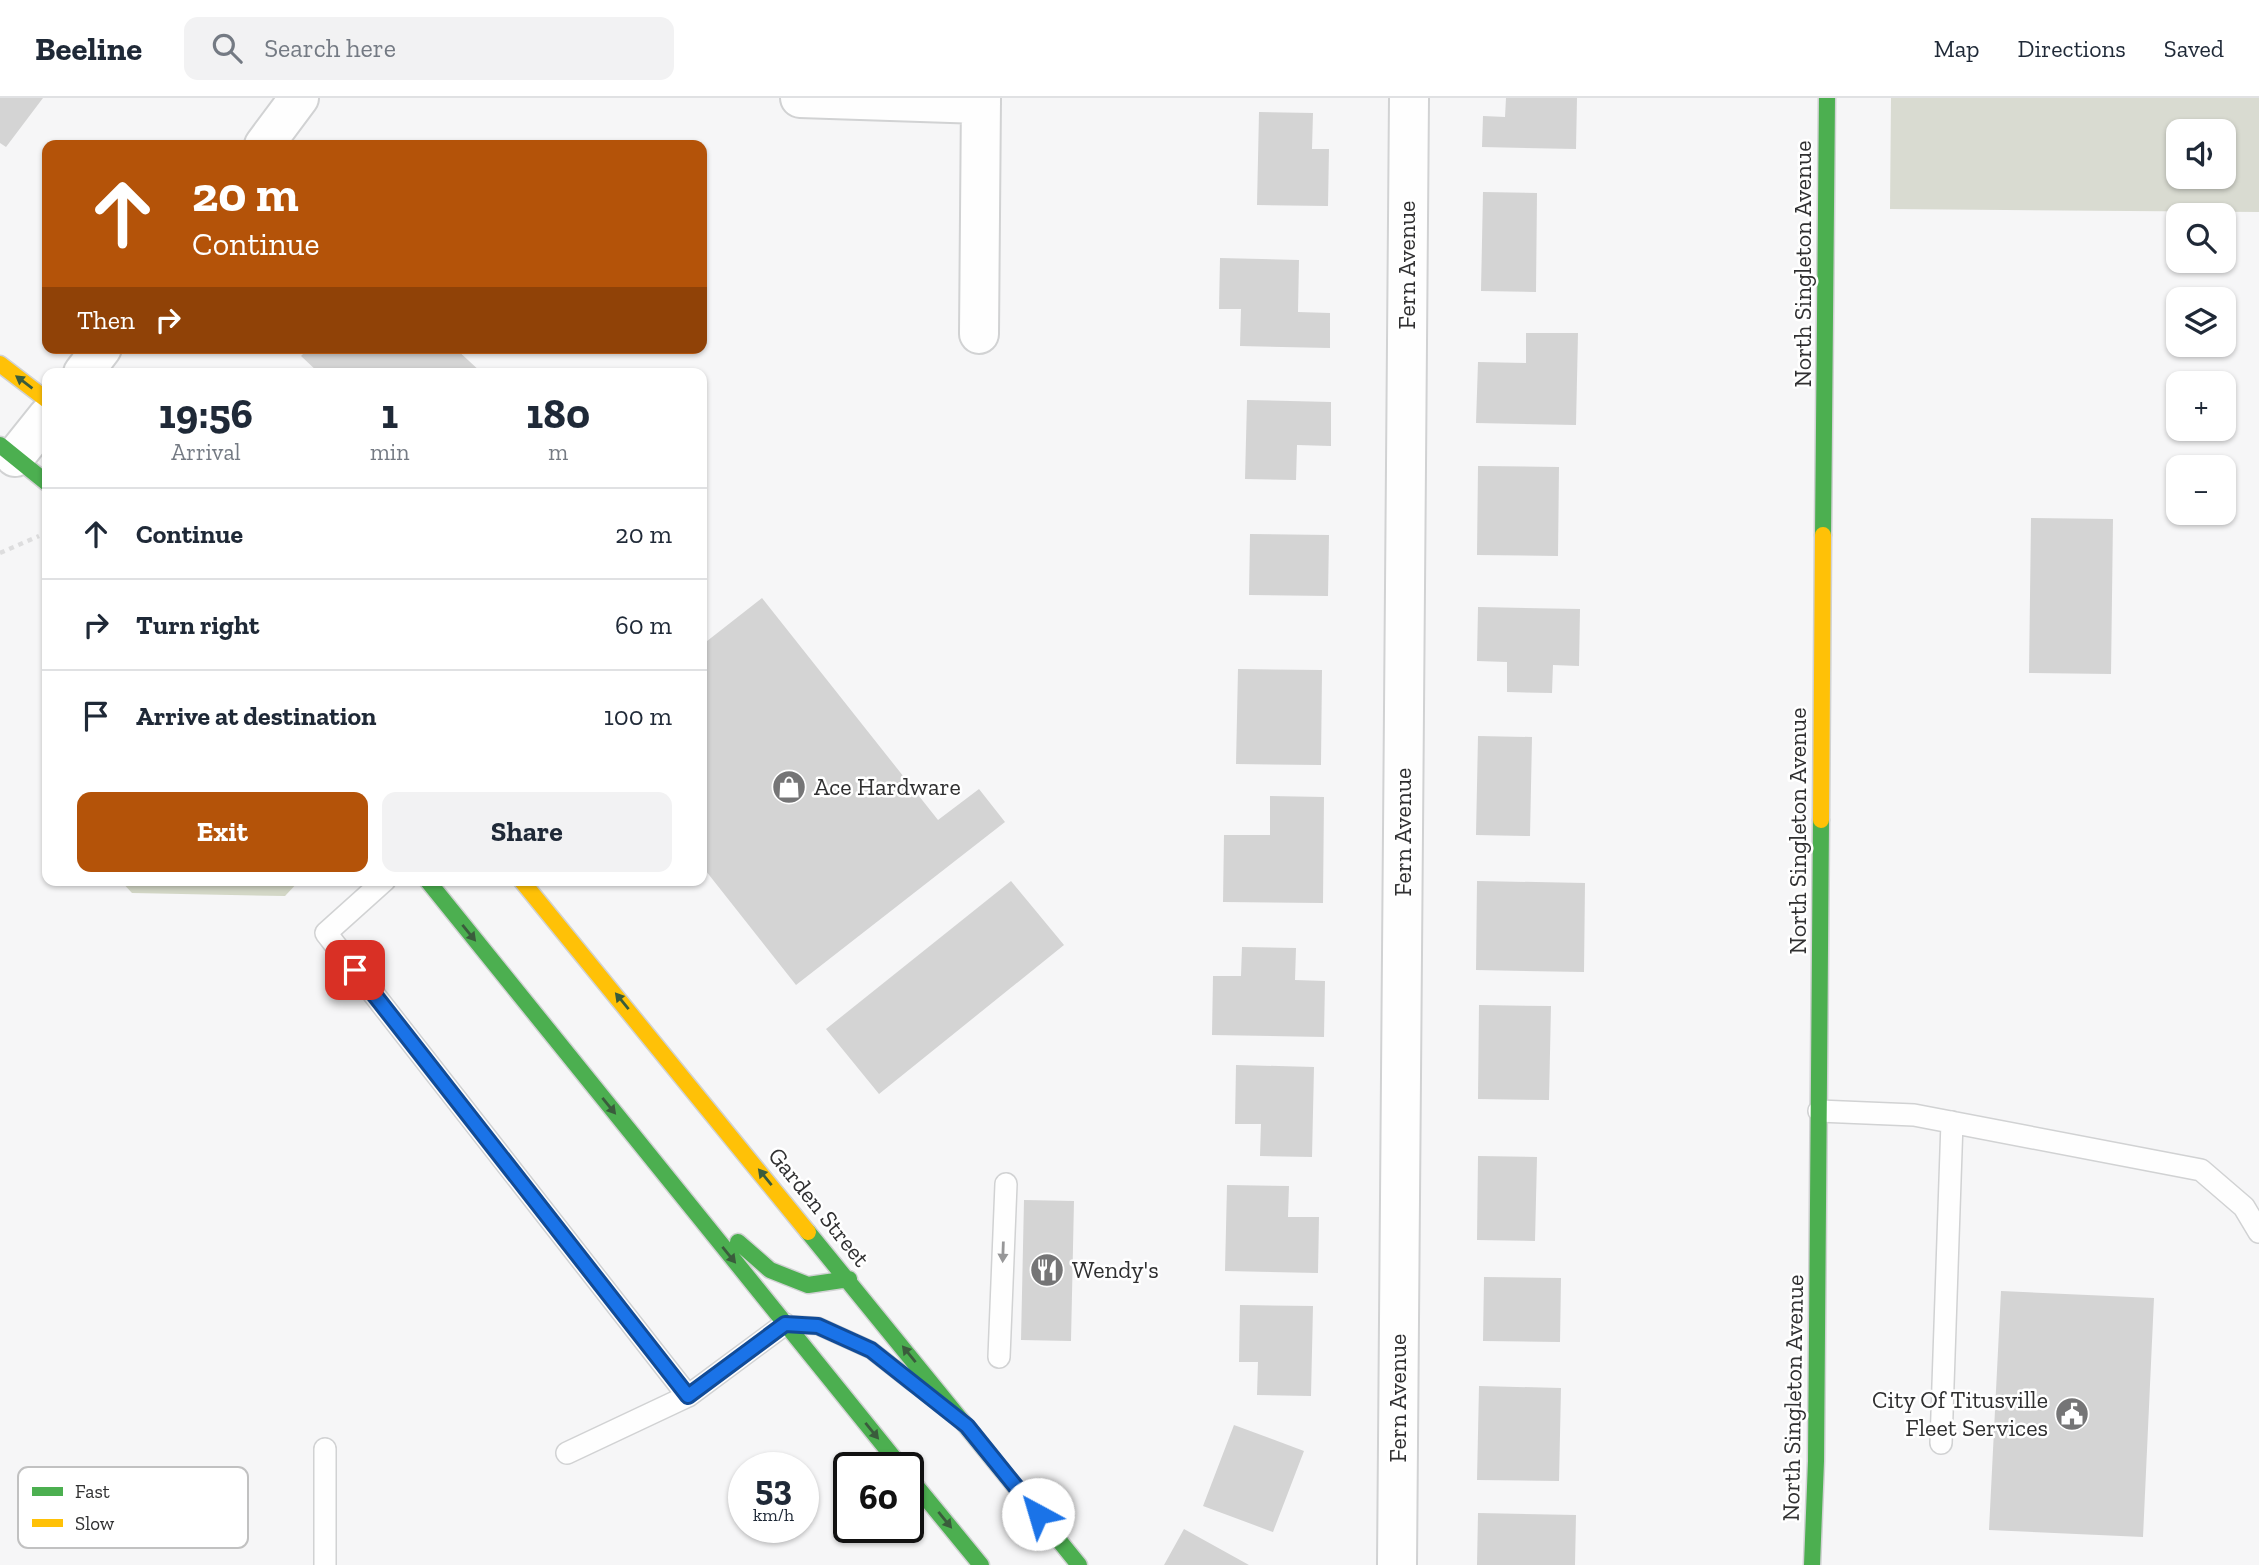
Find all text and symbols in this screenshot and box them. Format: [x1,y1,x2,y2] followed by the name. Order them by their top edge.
[184,17,674,80] search box
[35,29,142,68] text: Beeline
[208,29,246,67] icon: search
[264,32,396,64] text: Search here
[1934,34,1980,63] text: Map
[2018,34,2126,63] text: Directions
[2164,34,2224,63] text: Saved
[2166,119,2236,525] map controls
[2166,119,2236,189] button: sound
[1788,141,1817,387] street label: North Singleton Avenue
[192,165,299,224] text: 20 m
[77,168,168,259] icon: ahead
[1392,201,1421,329] street label: Fern Avenue
[2166,203,2236,273] button: search
[192,225,320,263] text: Continue
[2166,287,2236,357] button: layers
[149,301,187,339] icon: right
[77,304,135,336] text: Then
[2166,371,2236,441] button: +
[15,374,33,389] one-way arrow
[159,388,253,439] text: 19:56
[381,388,398,439] text: 1
[526,388,590,439] text: 180
[171,438,241,466] text: Arrival
[370,438,409,466] text: min
[548,438,568,466] text: m
[2166,455,2236,525] button: −
[77,515,115,553] icon: ahead
[136,518,243,550] text: Continue
[615,518,672,550] text: 20 m
[77,606,115,644] icon: right
[136,609,259,641] text: Turn right
[615,609,672,641] text: 60 m
[77,697,115,735] icon: arrive
[136,700,376,732] text: Arrive at destination
[604,700,672,732] text: 100 m
[1783,708,1812,954] street label: North Singleton Avenue
[770,768,808,806] shop icon: Ace Hardware
[1388,768,1417,896] street label: Fern Avenue
[814,772,961,801] place label: Ace Hardware
[77,792,368,872] button: Exit
[382,792,672,872] button: Share
[462,924,477,942] one-way arrow
[325,940,385,1000] pin
[336,951,374,989] icon: arrive
[614,992,629,1010] one-way arrow
[601,1098,616,1115] one-way arrow
[762,1141,876,1272] street label: Garden Street
[758,1169,773,1187] one-way arrow
[998,1241,1009,1263] one-way arrow
[721,1246,736,1263] one-way arrow
[1028,1251,1066,1289] restaurant icon: Wendy's
[1072,1255,1159,1284] place label: Wendy's
[1776,1274,1809,1522] street label: North Singleton Avenue
[1383,1334,1412,1462] street label: Fern Avenue
[902,1345,917,1362] one-way arrow
[1872,1385,2048,1442] place label: City Of Titusville Fleet Services
[2053,1395,2091,1433] public building icon: City Of Titusville Fleet Services
[864,1423,879,1440] one-way arrow
[833,1452,924,1543] speed limit sign: 60
[18,1467,248,1548] legend
[755,1467,792,1509] text: 53
[1001,1477,1075,1551] position arrow
[75,1480,110,1503] text: Fast
[753,1504,794,1526] text: km/h
[937,1511,952,1529] one-way arrow
[75,1512,115,1535] text: Slow

